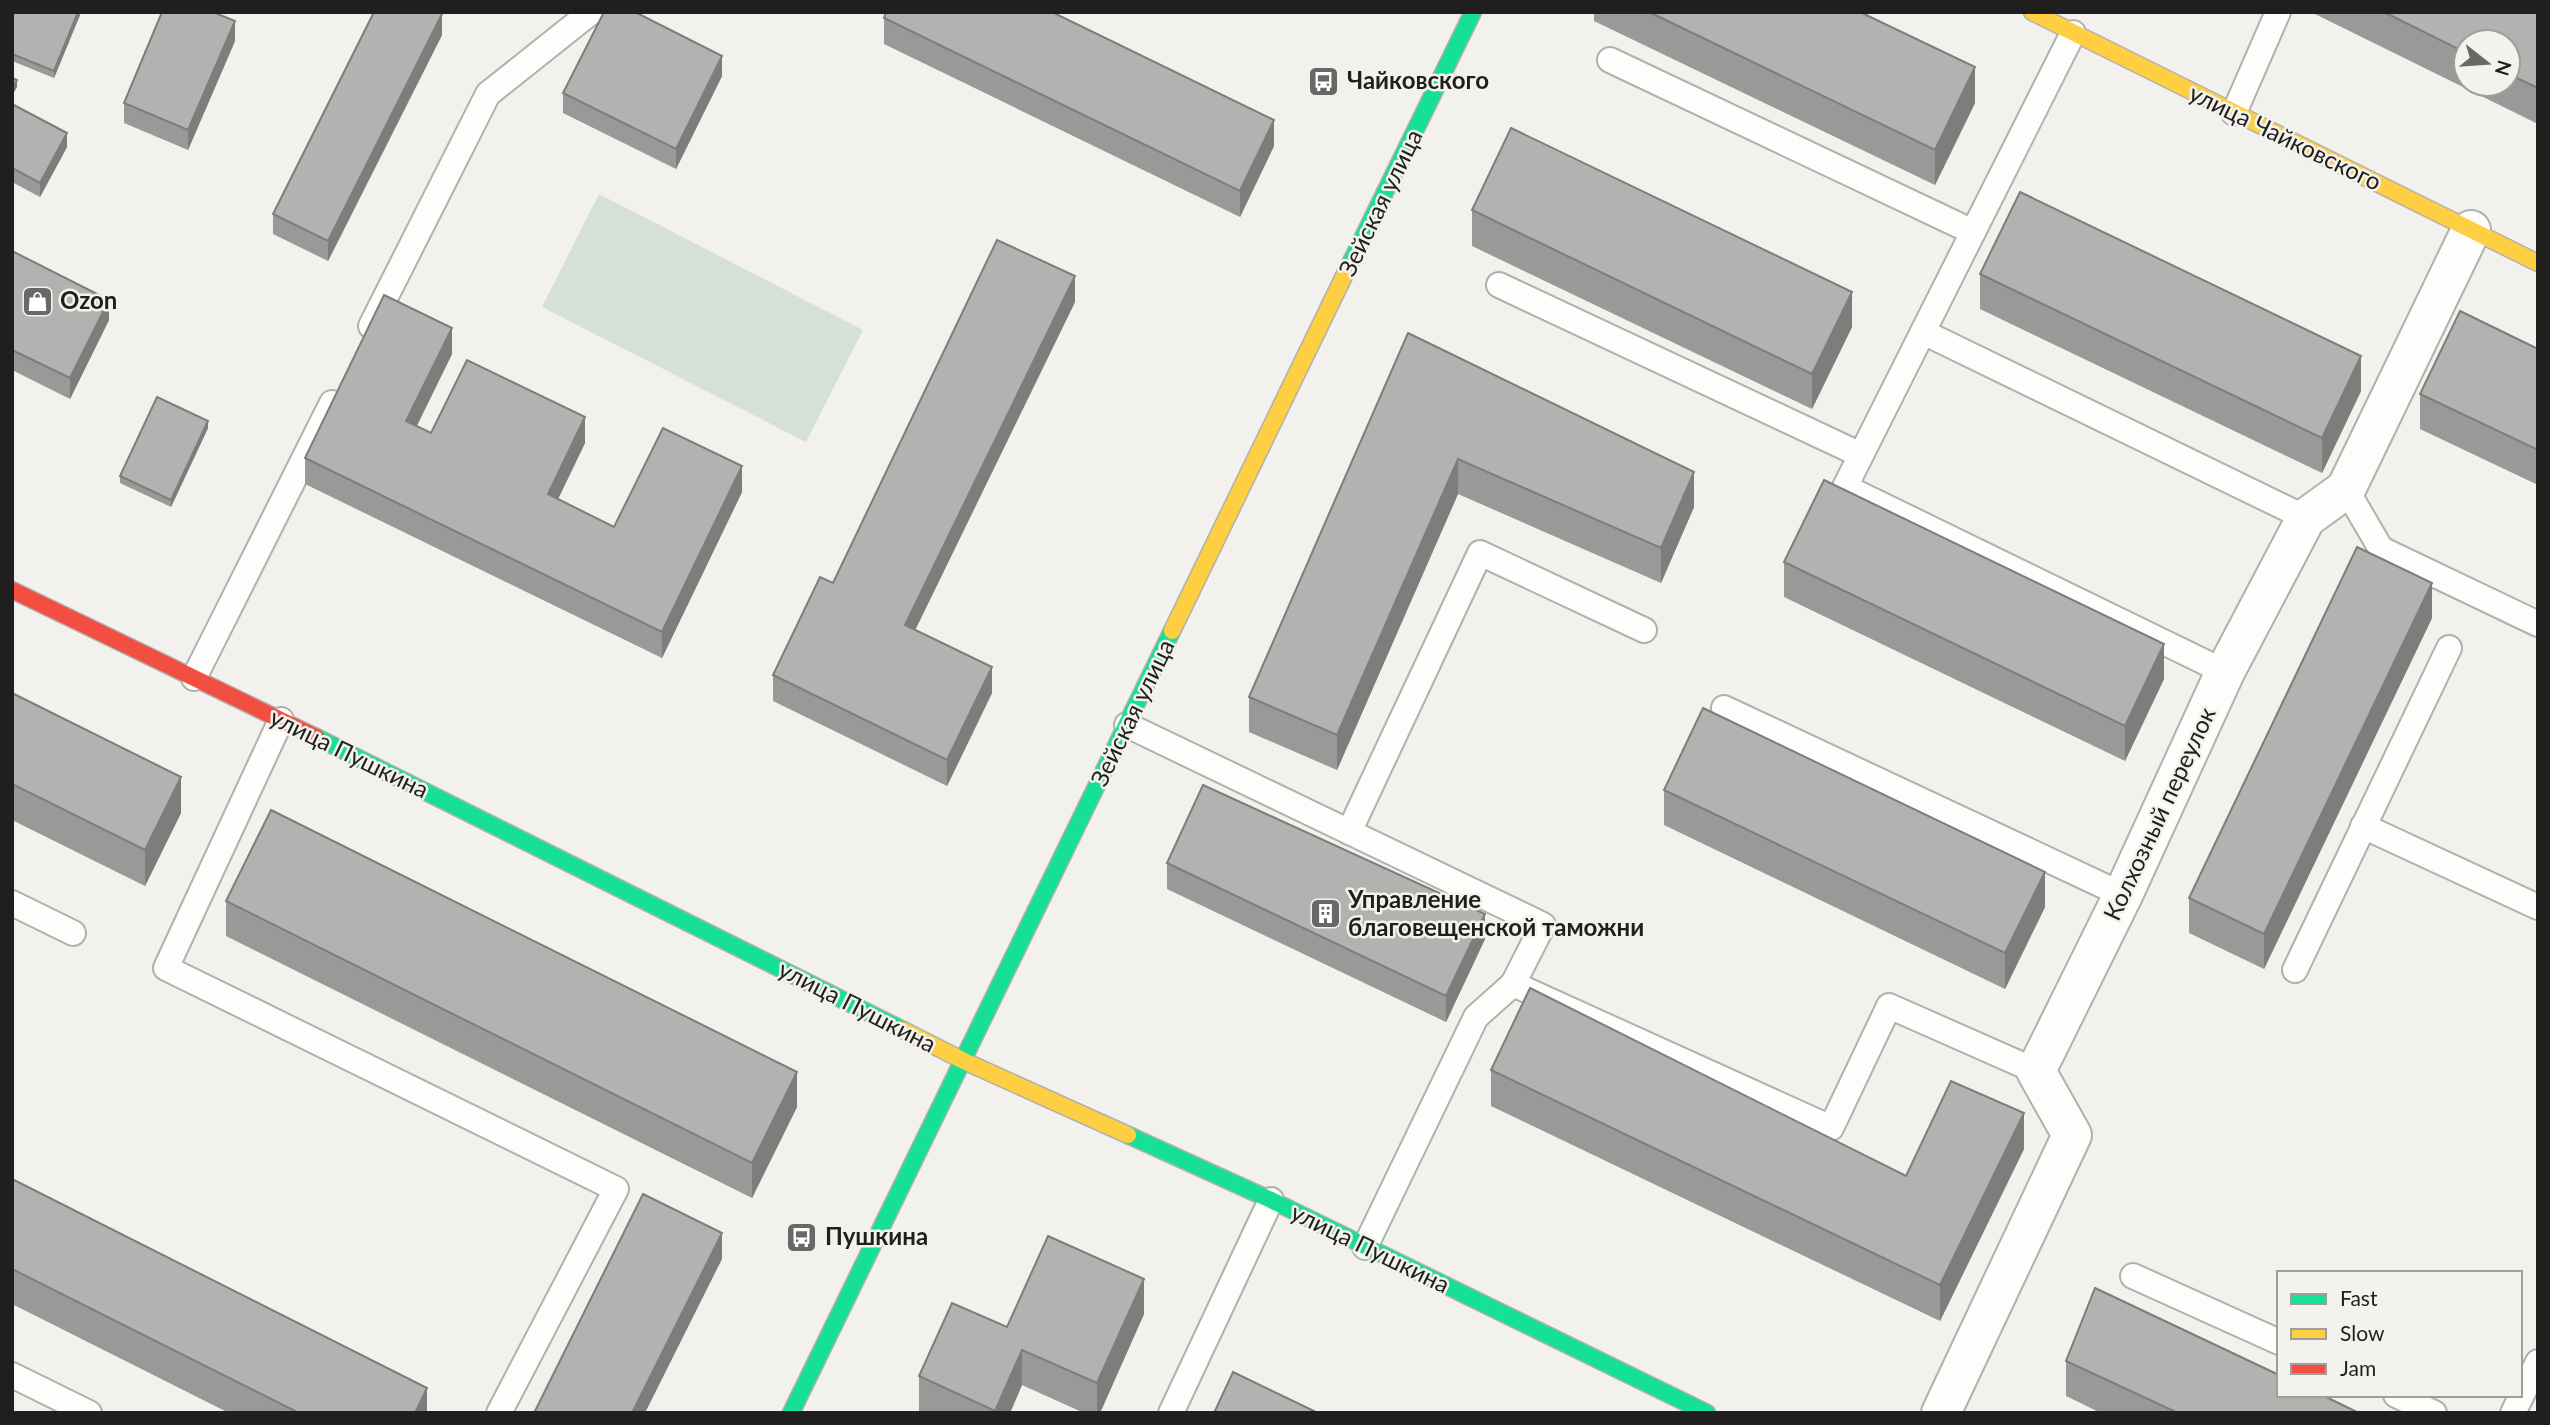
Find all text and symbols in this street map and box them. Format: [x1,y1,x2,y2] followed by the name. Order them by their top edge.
[2452,28,2522,98] north arrow
[2491,58,2517,78] text: N
[1307,64,1341,98] bus stop icon: Чайковского
[1347,65,1489,94] place label: Чайковского
[2185,78,2387,196] street label: улица Чайковского
[1332,124,1428,280] street label: Зейская улица
[20,284,54,318] shop icon: Ozon
[60,285,117,314] place label: Ozon
[1084,634,1180,790] street label: Зейская улица
[266,702,434,804] street label: улица Пушкина
[2096,702,2221,925] street label: Колхозный переулок
[1347,884,1644,941] place label: Управление благовещенской таможни
[1308,897,1342,931] building icon: Управление благовещенской таможни
[774,954,941,1058] street label: улица Пушкина
[1287,1197,1455,1299] street label: улица Пушкина
[785,1220,819,1254] bus stop icon: Пушкина
[825,1221,928,1250] place label: Пушкина
[2277,1271,2522,1397] legend
[2340,1285,2378,1310] text: Fast
[2340,1320,2385,1345] text: Slow
[2340,1355,2376,1380] text: Jam

